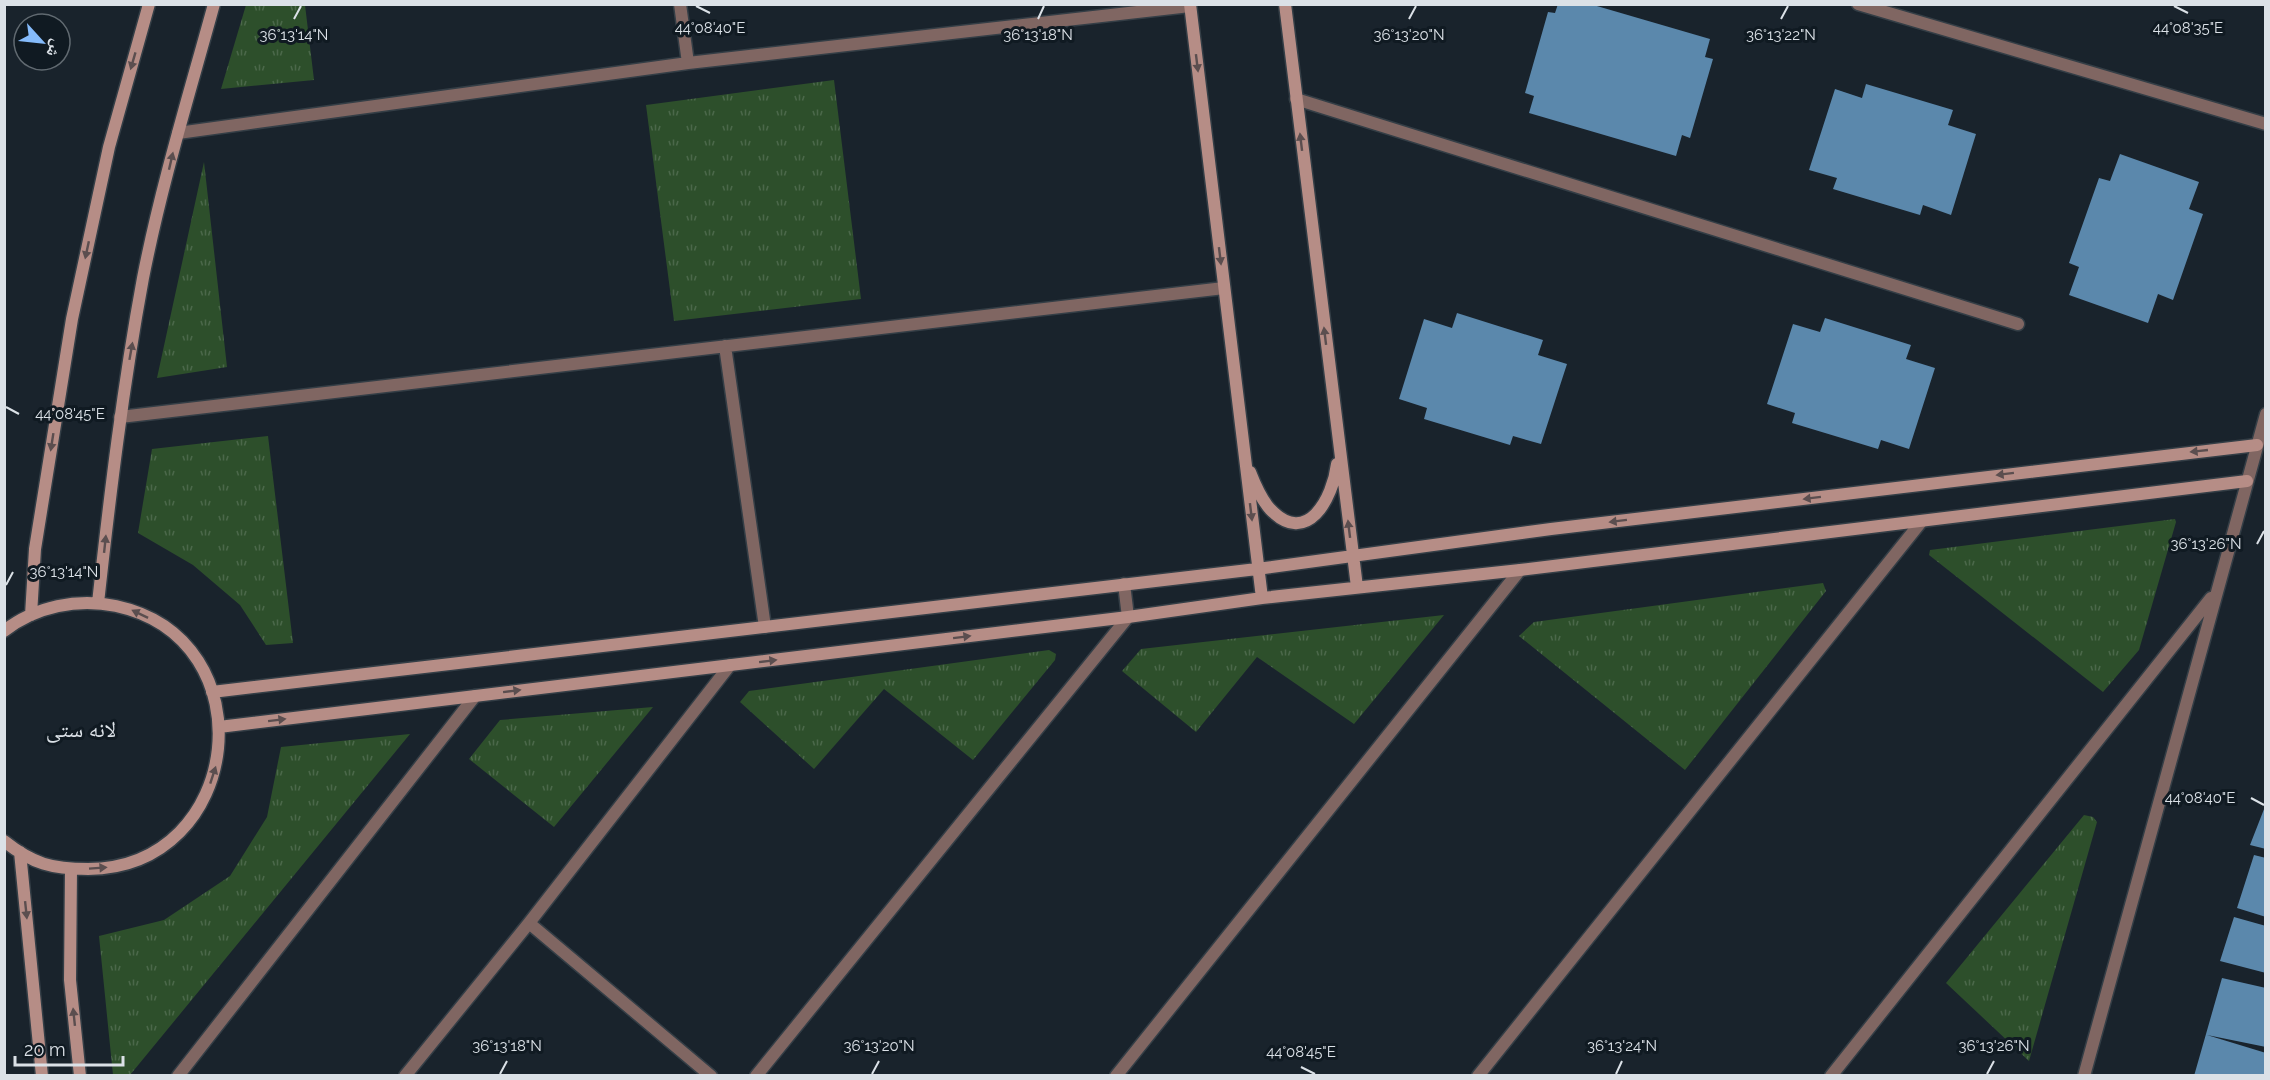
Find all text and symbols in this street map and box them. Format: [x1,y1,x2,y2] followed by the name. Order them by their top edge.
[12,12,72,72] north arrow
[675,19,745,37] text: 44°08'40"E
[2153,19,2223,37] text: 44°08'35"E
[260,26,328,44] text: 36°13'14"N
[1003,26,1073,44] text: 36°13'18"N
[1373,26,1445,44] text: 36°13'20"N
[1746,26,1816,44] text: 36°13'22"N
[43,37,67,60] text: ش
[128,52,137,70] one-way arrow
[1192,53,1202,72] one-way arrow
[1296,133,1306,152] one-way arrow
[167,151,176,170] one-way arrow
[82,241,91,260] one-way arrow
[1215,247,1225,266] one-way arrow
[1320,326,1330,345] one-way arrow
[127,342,136,361] one-way arrow
[35,405,105,423] text: 44°08'45"E
[48,433,57,452] one-way arrow
[2189,446,2208,456] one-way arrow
[1996,469,2015,479] one-way arrow
[1802,493,1821,502] one-way arrow
[1246,503,1256,522] one-way arrow
[1609,517,1628,526] one-way arrow
[1344,520,1354,539] one-way arrow
[100,535,110,554] one-way arrow
[2170,535,2242,553] text: 36°13'26"N
[30,563,98,581] text: 36°13'14"N
[131,609,148,619] one-way arrow
[952,632,971,642] one-way arrow
[759,656,778,665] one-way arrow
[503,687,522,696] one-way arrow
[46,716,116,743] district label: لانه‌ ستی
[267,716,286,725] one-way arrow
[209,766,218,784] one-way arrow
[2165,789,2235,807] text: 44°08'40"E
[88,863,107,873] one-way arrow
[21,901,31,920] one-way arrow
[69,1008,79,1027] one-way arrow
[15,1029,123,1067] scale bar
[472,1037,542,1055] text: 36°13'18"N
[843,1037,915,1055] text: 36°13'20"N
[1587,1037,1657,1055] text: 36°13'24"N
[1958,1037,2030,1055] text: 36°13'26"N
[24,1039,66,1060] text: 20 m
[1266,1043,1336,1061] text: 44°08'45"E

